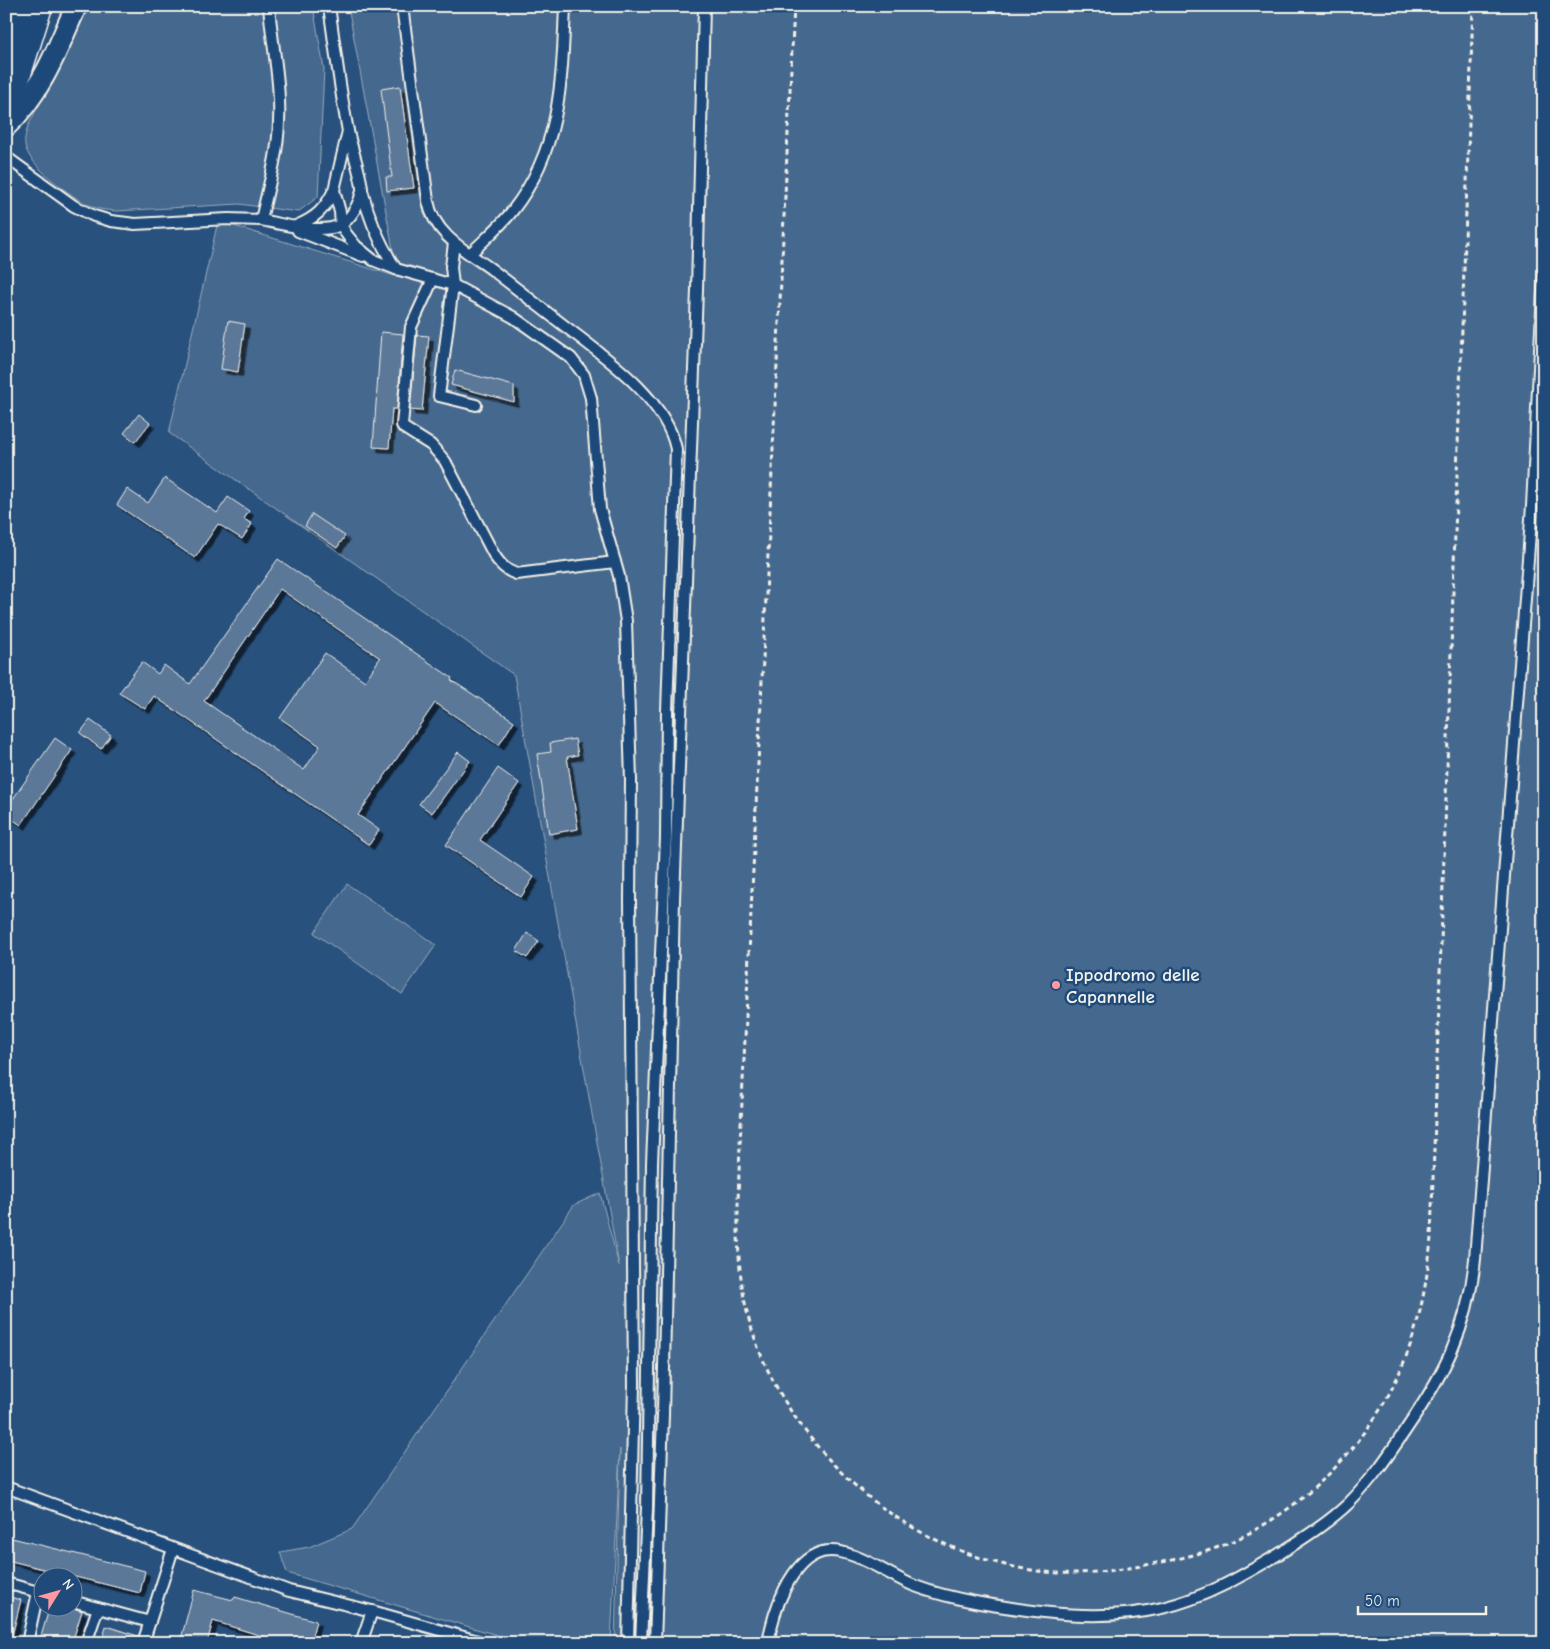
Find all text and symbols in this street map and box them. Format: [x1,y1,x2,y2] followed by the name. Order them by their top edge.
[1066,964,1200,1008] place label: Ippodromo delle Capannelle
[1050,979,1062,991] marker: Ippodromo delle Capannelle
[32,1566,82,1616] north arrow
[58,1576,78,1593] text: N
[1358,1584,1485,1616] scale bar
[1365,1592,1400,1610] text: 50 m

